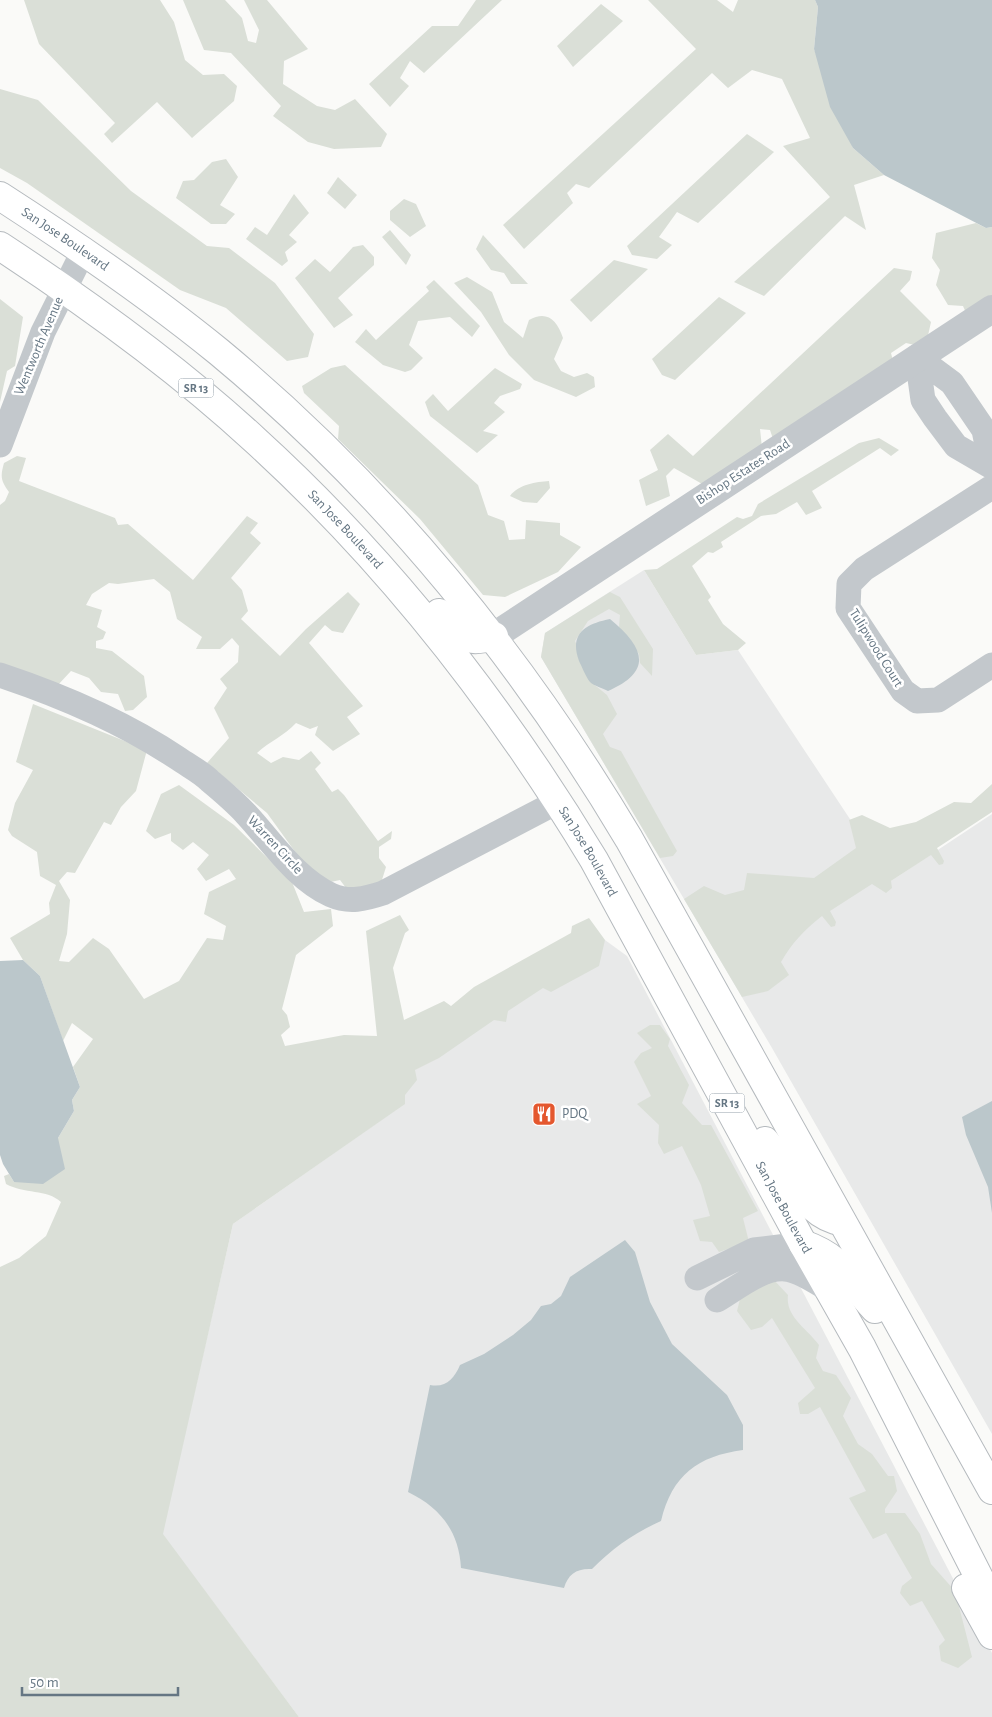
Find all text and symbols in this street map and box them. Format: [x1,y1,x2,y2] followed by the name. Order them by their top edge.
[19,205,111,274] street label: San Jose Boulevard
[12,295,66,397] street label: Wentworth Avenue
[178,378,214,398] road number: SR 13
[694,437,792,507] street label: Bishop Estates Road
[305,488,385,572] street label: San Jose Boulevard
[846,606,906,690] street label: Tulipwood Court
[556,804,620,899] street label: San Jose Boulevard
[245,813,305,877] street label: Warren Circle
[710,1094,744,1112] road number: SR 13
[531,1101,557,1127] restaurant icon: PDQ
[562,1107,589,1121] place label: PDQ
[753,1159,814,1256] street label: San Jose Boulevard
[22,1664,179,1696] scale bar
[30,1675,59,1690] text: 50 m

